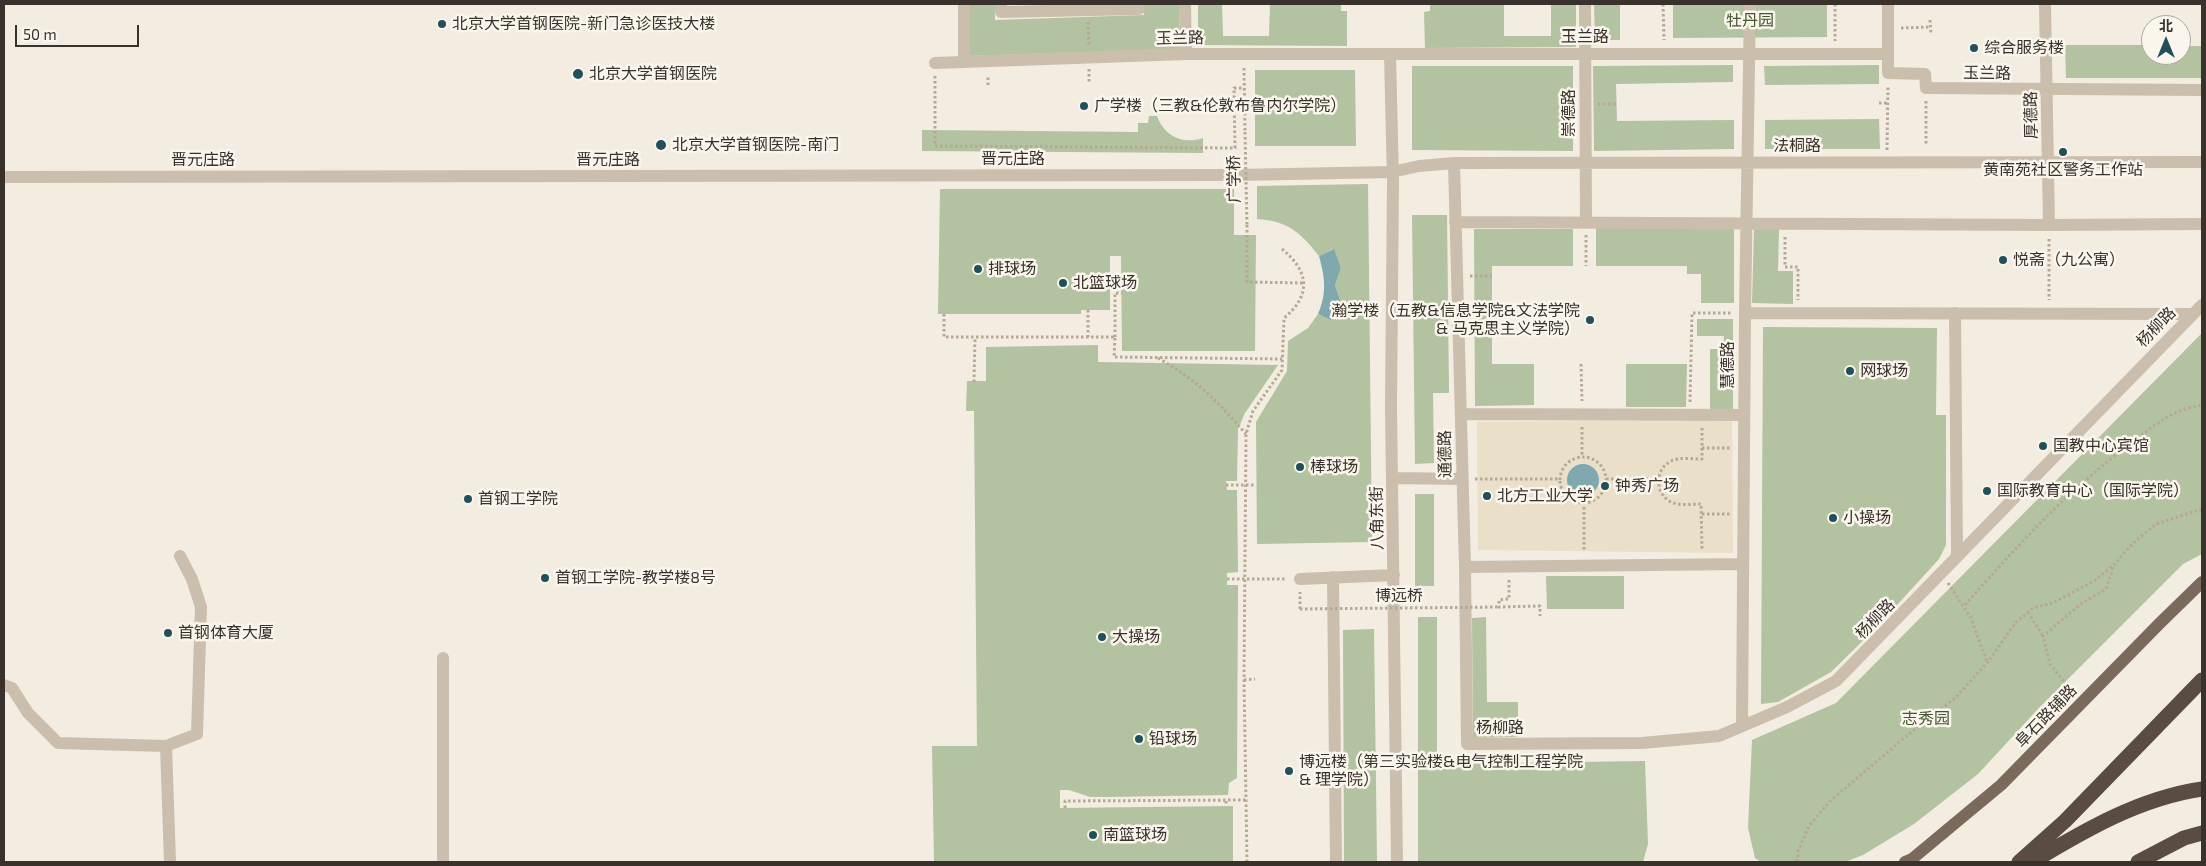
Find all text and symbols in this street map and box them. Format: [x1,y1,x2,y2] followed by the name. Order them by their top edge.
[1726,11,1774,31] park label: 牡丹园
[452,14,715,34] place label: 北京大学首钢医院-新门急诊医技大楼
[18,15,141,47] scale bar
[2141,15,2191,65] north arrow
[2159,17,2173,34] text: 北
[436,18,448,30] marker: 北京大学首钢医院-新门急诊医技大楼
[23,25,57,43] text: 50 m
[1561,27,1609,47] street label: 玉兰路
[1156,28,1204,48] street label: 玉兰路
[1984,38,2064,58] place label: 综合服务楼
[1968,42,1980,54] marker: 综合服务楼
[1963,63,2011,83] street label: 玉兰路
[589,64,717,84] place label: 北京大学首钢医院
[571,67,585,81] marker: 北京大学首钢医院
[1559,89,1579,137] street label: 崇德路
[2021,91,2041,139] street label: 厚德路
[1094,96,1346,116] place label: 广学楼（三教&伦敦布鲁内尔学院）
[1078,100,1090,112] marker: 广学楼（三教&伦敦布鲁内尔学院）
[672,135,839,155] place label: 北京大学首钢医院-南门
[1773,136,1821,156] street label: 法桐路
[654,138,668,152] marker: 北京大学首钢医院-南门
[2057,146,2069,158] marker: 黄南苑社区警务工作站
[981,149,1045,169] street label: 晋元庄路
[171,150,235,170] street label: 晋元庄路
[576,150,640,170] street label: 晋元庄路
[1224,155,1244,203] street label: 广学桥
[1983,160,2143,180] place label: 黄南苑社区警务工作站
[2013,250,2125,270] place label: 悦斋（九公寓）
[1997,254,2009,266] marker: 悦斋（九公寓）
[988,259,1036,279] place label: 排球场
[972,263,984,275] marker: 排球场
[1073,273,1137,293] place label: 北篮球场
[1057,277,1069,289] marker: 北篮球场
[1331,301,1580,339] place label: 瀚学楼（五教&信息学院&文法学院 & 马克思主义学院）
[2132,303,2180,351] street label: 杨柳路
[1584,314,1596,326] marker: 瀚学楼（五教&信息学院&文法学院 & 马克思主义学院）
[1718,341,1738,389] street label: 慧德路
[1860,361,1908,381] place label: 网球场
[1844,365,1856,377] marker: 网球场
[1435,430,1455,478] street label: 通德路
[2053,436,2149,456] place label: 国教中心宾馆
[2037,440,2049,452] marker: 国教中心宾馆
[1310,457,1358,477] place label: 棒球场
[1294,461,1306,473] marker: 棒球场
[1615,476,1679,496] place label: 钟秀广场
[1599,480,1611,492] marker: 钟秀广场
[1997,481,2189,501] place label: 国际教育中心（国际学院）
[1981,485,1993,497] marker: 国际教育中心（国际学院）
[1367,486,1387,550] street label: 八角东街
[1497,486,1593,506] place label: 北方工业大学
[478,489,558,509] place label: 首钢工学院
[1481,490,1493,502] marker: 北方工业大学
[462,493,474,505] marker: 首钢工学院
[1843,508,1891,528] place label: 小操场
[1827,512,1839,524] marker: 小操场
[555,568,716,588] place label: 首钢工学院-教学楼8号
[539,572,551,584] marker: 首钢工学院-教学楼8号
[1375,586,1423,606] street label: 博远桥
[1851,595,1899,643] street label: 杨柳路
[178,623,274,643] place label: 首钢体育大厦
[162,627,174,639] marker: 首钢体育大厦
[1112,627,1160,647] place label: 大操场
[1096,631,1108,643] marker: 大操场
[2011,681,2081,751] street label: 阜石路辅路
[1902,709,1950,729] park label: 志秀园
[1476,718,1524,738] street label: 杨柳路
[1149,729,1197,749] place label: 铅球场
[1133,733,1145,745] marker: 铅球场
[1299,752,1583,790] place label: 博远楼（第三实验楼&电气控制工程学院 & 理学院）
[1283,765,1295,777] marker: 博远楼（第三实验楼&电气控制工程学院 & 理学院）
[1103,825,1167,845] place label: 南篮球场
[1087,829,1099,841] marker: 南篮球场

